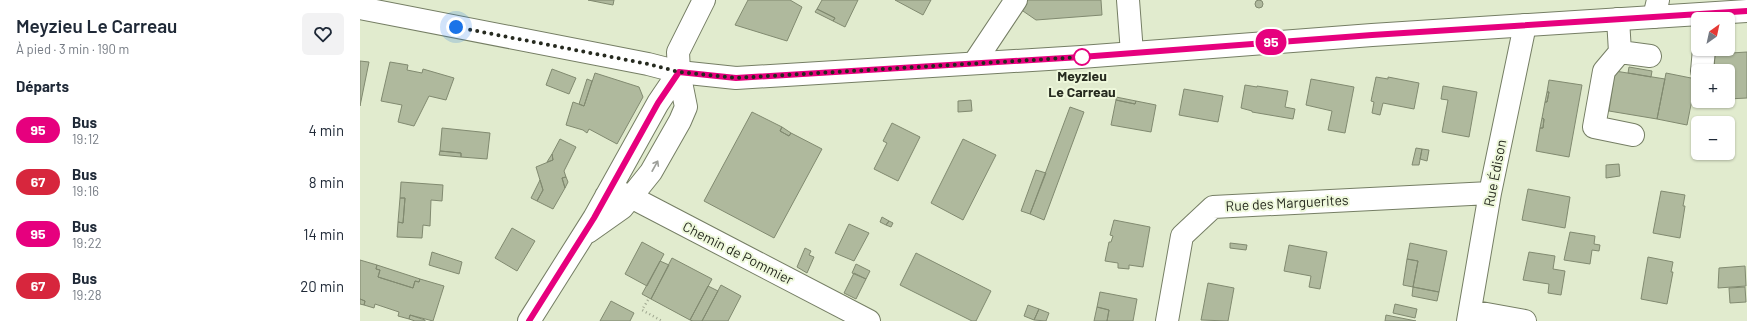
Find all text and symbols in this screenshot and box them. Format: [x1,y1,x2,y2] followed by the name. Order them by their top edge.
[1691,12,1735,56] north arrow
[1691,12,1735,160] map controls
[302,13,344,55] button: heart
[16,14,177,37] text: Meyzieu Le Carreau
[446,17,466,37] your location
[1253,29,1289,55] line badge: 95
[1264,33,1278,50] text: 95
[16,41,129,57] text: À pied · 3 min · 190 m
[1073,48,1091,66] marker: Meyzieu Le Carreau
[1691,64,1735,108] button: +
[1048,67,1116,100] place label: Meyzieu Le Carreau
[16,77,69,95] text: Départs
[72,113,97,131] text: Bus
[1691,116,1735,160] button: −
[31,121,45,138] text: 95
[308,121,344,139] text: 4 min
[72,131,99,147] text: 19:12
[1480,138,1509,208] street label: Rue Édison
[651,160,659,172] one-way arrow
[72,165,97,183] text: Bus
[31,173,45,190] text: 67
[309,173,344,191] text: 8 min
[72,183,99,199] text: 19:16
[1225,191,1349,214] street label: Rue des Marguerites
[72,217,97,235] text: Bus
[680,217,796,288] street label: Chemin de Pommier
[31,225,45,242] text: 95
[303,225,344,243] text: 14 min
[72,235,102,251] text: 19:22
[72,269,97,287] text: Bus
[31,277,45,294] text: 67
[300,277,344,295] text: 20 min
[72,287,101,303] text: 19:28

